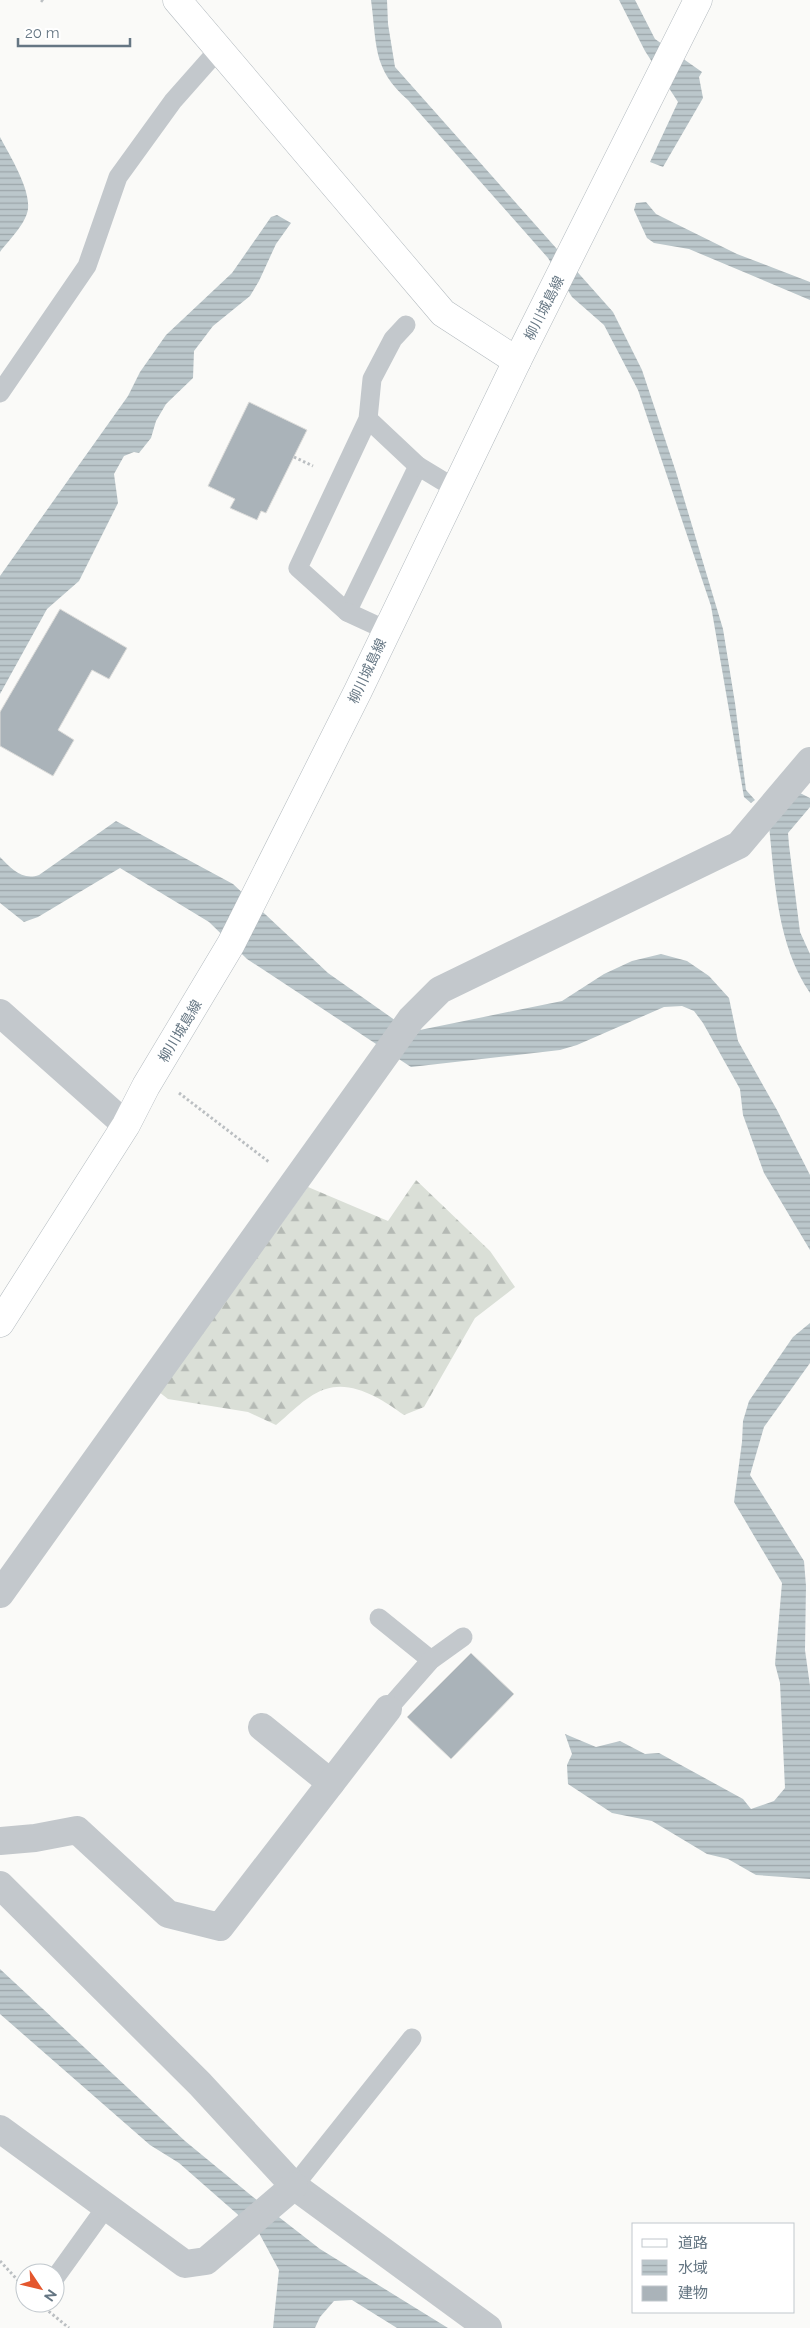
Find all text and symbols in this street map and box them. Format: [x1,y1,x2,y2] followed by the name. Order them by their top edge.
[18,15,130,47] scale bar
[25,24,60,42] text: 20 m
[521,273,567,343] street label: 柳川城島線
[345,636,389,706] street label: 柳川城島線
[155,997,205,1065] street label: 柳川城島線
[632,2223,795,2313] legend
[678,2234,708,2252] text: 道路
[678,2259,708,2277] text: 水域
[15,2263,65,2313] north arrow
[678,2284,708,2302] text: 建物
[41,2286,60,2304] text: N

